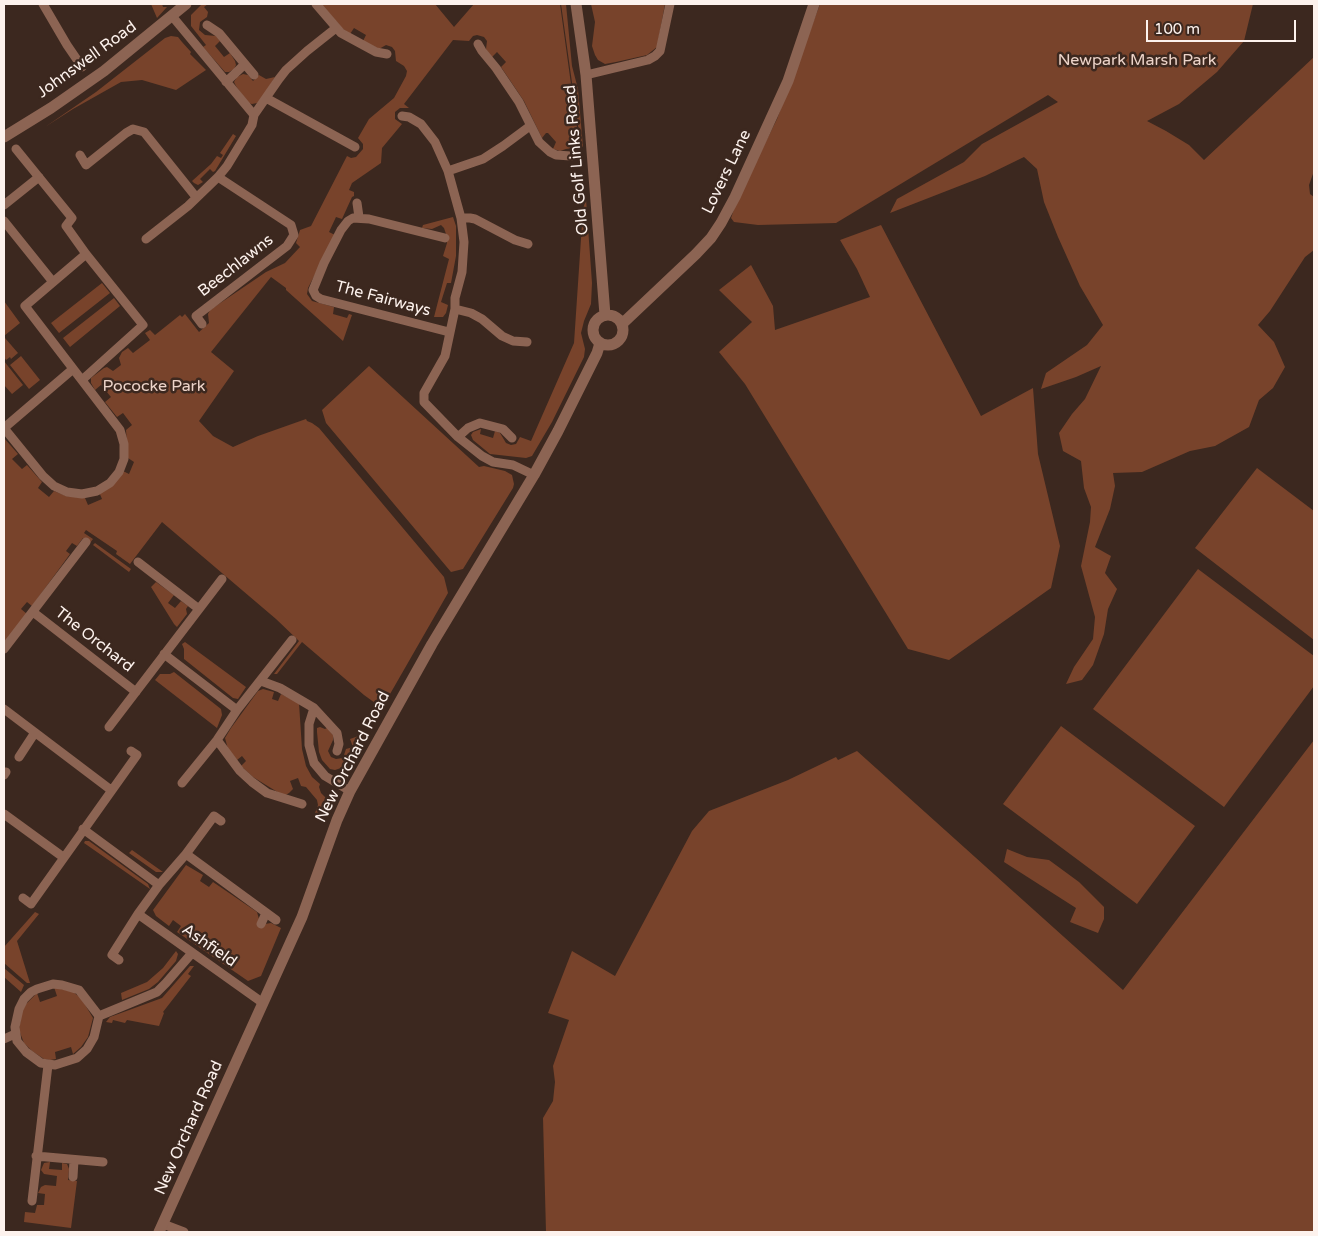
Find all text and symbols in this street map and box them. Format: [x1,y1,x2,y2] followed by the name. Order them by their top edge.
[1148,10,1298,42] scale bar
[34,17,140,103] street label: Johnswell Road
[1154,20,1200,38] text: 100 m
[1058,51,1216,71] park label: Newpark Marsh Park
[561,84,593,236] street label: Old Golf Links Road
[698,127,756,217] street label: Lovers Lane
[195,231,277,301] street label: Beechlawns
[333,277,433,321] street label: The Fairways
[103,377,205,397] park label: Pococke Park
[51,603,137,677] street label: The Orchard
[312,688,394,826] street label: New Orchard Road
[178,920,240,972] street label: Ashfield
[151,1058,227,1198] street label: New Orchard Road

